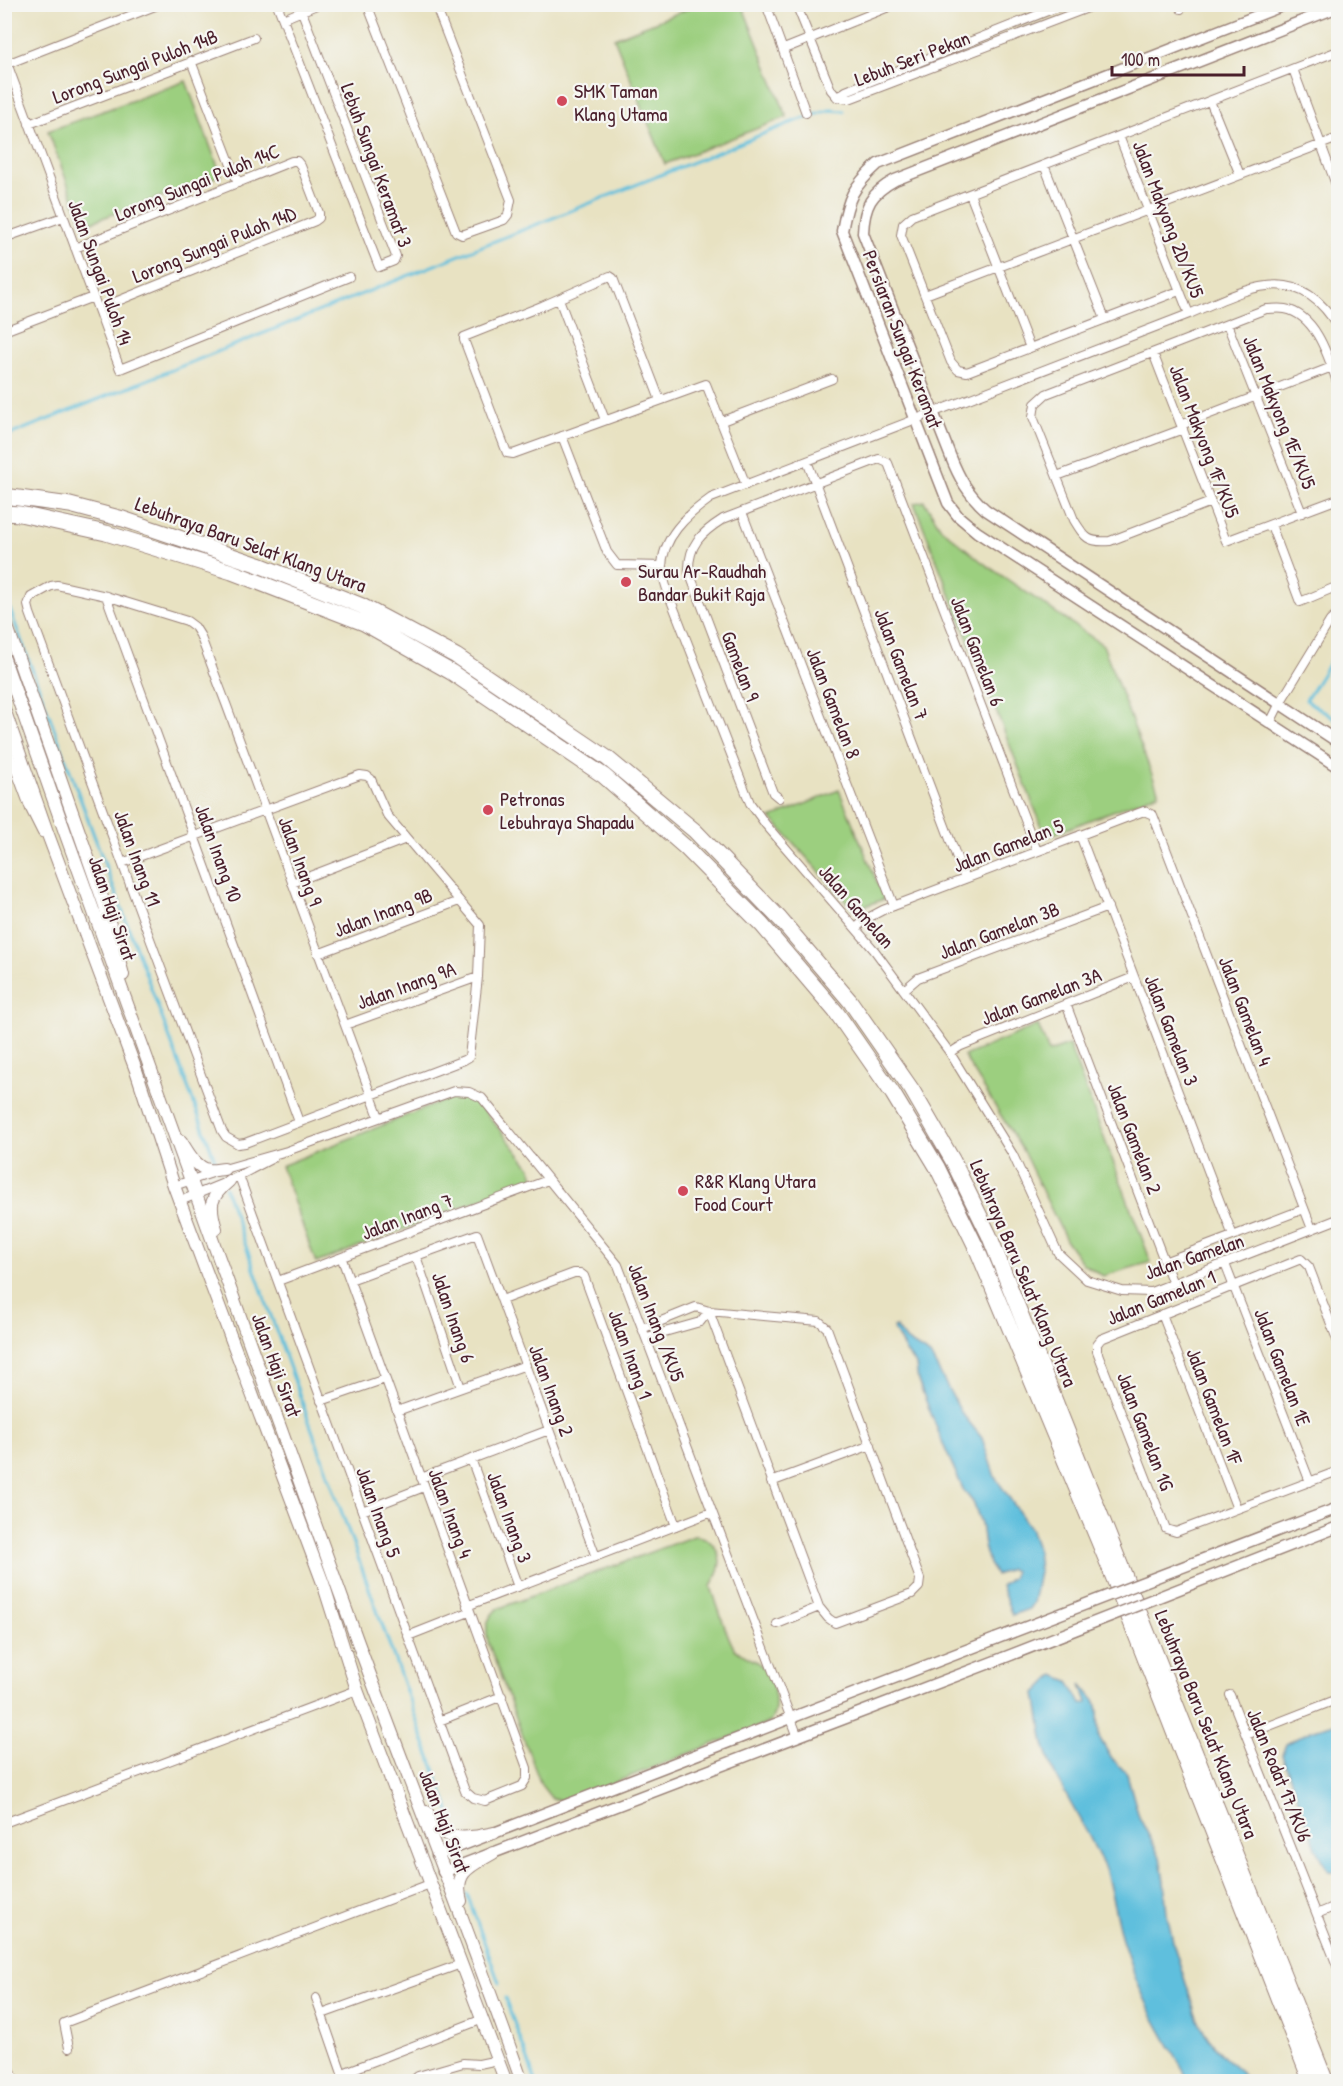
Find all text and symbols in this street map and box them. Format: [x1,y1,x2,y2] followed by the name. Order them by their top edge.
[49,22,221,110] street label: Lorong Sungai Puloh 14B
[851,24,973,92] street label: Lebuh Seri Pekan
[1112,39,1244,77] scale bar
[1121,47,1160,72] text: 100 m
[574,77,667,127] place label: SMK Taman Klang Utama
[335,79,419,251] street label: Lebuh Sungai Keramat 3
[555,94,569,108] marker: SMK Taman Klang Utama
[1127,136,1212,302] street label: Jalan Makyong 2D/KU5
[111,137,283,227] street label: Lorong Sungai Puloh 14C
[62,196,140,348] street label: Jalan Sungai Puloh 14
[128,199,300,289] street label: Lorong Sungai Puloh 14D
[857,246,950,433] street label: Persiaran Sungai Keramat
[1237,331,1323,493] street label: Jalan Makyong 1E/KU5
[1163,360,1247,522] street label: Jalan Makyong 1F/KU5
[132,490,370,598] street label: Lebuhraya Baru Selat Klang Utara
[638,557,766,607] place label: Surau Ar-Raudhah Bandar Bukit Raja
[619,575,633,589] marker: Surau Ar-Raudhah Bandar Bukit Raja
[945,592,1011,710] street label: Jalan Gamelan 6
[868,604,936,724] street label: Jalan Gamelan 7
[715,627,767,705] street label: Gamelan 9
[801,644,867,762] street label: Jalan Gamelan 8
[500,785,634,835] place label: Petronas Lebuhraya Shapadu
[189,800,249,906] street label: Jalan Inang 10
[481,803,495,817] marker: Petronas Lebuhraya Shapadu
[108,806,168,910] street label: Jalan Inang 11
[949,811,1068,878] street label: Jalan Gamelan 5
[272,812,330,910] street label: Jalan Inang 9
[82,852,144,965] street label: Jalan Haji Sirat
[813,858,901,954] street label: Jalan Gamelan
[330,881,436,943] street label: Jalan Inang 9B
[935,895,1063,965] street label: Jalan Gamelan 3B
[1213,952,1279,1070] street label: Jalan Gamelan 4
[353,955,459,1015] street label: Jalan Inang 9A
[977,961,1105,1031] street label: Jalan Gamelan 3A
[1138,971,1206,1089] street label: Jalan Gamelan 3
[1101,1078,1169,1198] street label: Jalan Gamelan 2
[964,1155,1084,1391] street label: Lebuhraya Baru Selat Klang Utara
[694,1167,816,1217] place label: R&R Klang Utara Food Court
[676,1184,690,1198] marker: R&R Klang Utara Food Court
[357,1186,457,1246] street label: Jalan Inang 7
[1141,1226,1247,1286] street label: Jalan Gamelan
[622,1259,692,1385] street label: Jalan Inang /KU5
[1103,1263,1219,1331] street label: Jalan Gamelan 1
[426,1268,482,1366] street label: Jalan Inang 6
[1248,1304,1318,1430] street label: Jalan Gamelan 1E
[602,1305,660,1403] street label: Jalan Inang 1
[246,1309,309,1422] street label: Jalan Haji Sirat
[523,1340,581,1440] street label: Jalan Inang 2
[1180,1344,1250,1469] street label: Jalan Gamelan 1F
[1111,1368,1181,1494] street label: Jalan Gamelan 1G
[350,1463,408,1562] street label: Jalan Inang 5
[422,1464,480,1562] street label: Jalan Inang 4
[481,1468,539,1566] street label: Jalan Inang 3
[1149,1606,1265,1842] street label: Lebuhraya Baru Selat Klang Utara
[1241,1704,1319,1846] street label: Jalan Rodat 17/KU6
[413,1765,478,1878] street label: Jalan Haji Sirat

